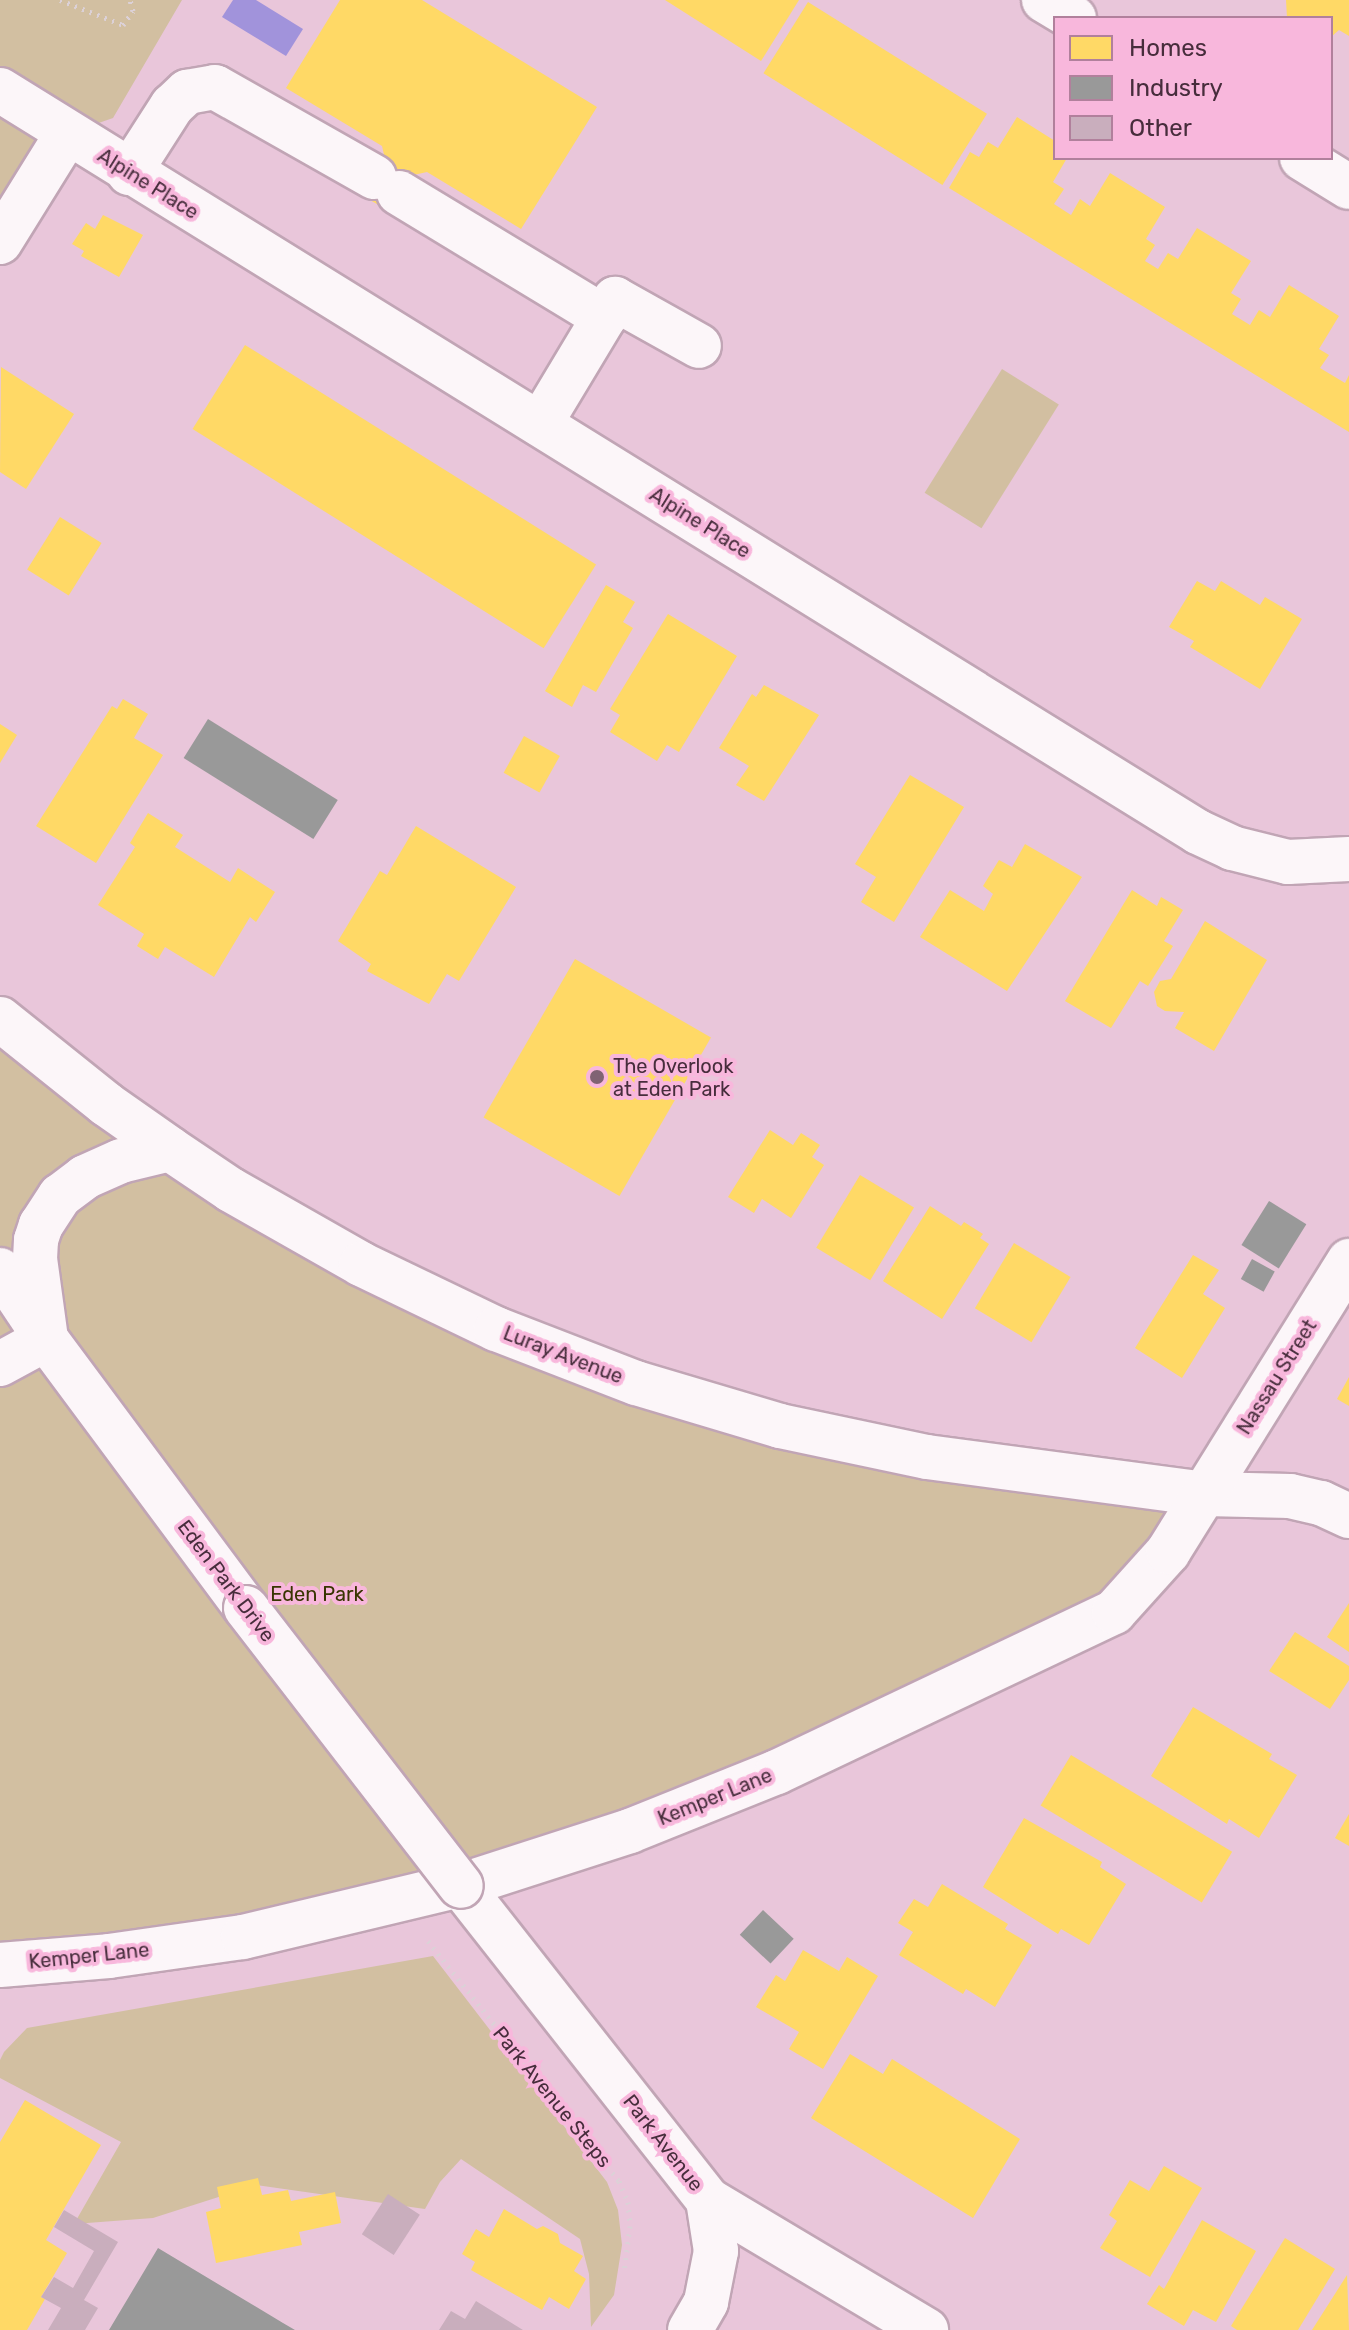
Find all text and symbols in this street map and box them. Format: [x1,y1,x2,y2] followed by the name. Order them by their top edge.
[1053,16,1333,160] legend
[1129,34,1207,62] text: Homes
[1129,74,1223,102] text: Industry
[1129,114,1192,142] text: Other
[93,144,203,224] street label: Alpine Place
[645,483,755,563] street label: Alpine Place
[613,1054,734,1101] place label: The Overlook at Eden Park
[588,1068,606,1086] marker: The Overlook at Eden Park
[1232,1315,1322,1439] street label: Nassau Street
[499,1321,627,1389] street label: Luray Avenue
[172,1515,280,1647] street label: Eden Park Drive
[270,1582,364,1606] park label: Eden Park
[654,1763,776,1831] street label: Kemper Lane
[27,1938,151,1974] street label: Kemper Lane
[488,2021,616,2173] street label: Park Avenue Steps
[618,2090,708,2196] street label: Park Avenue

